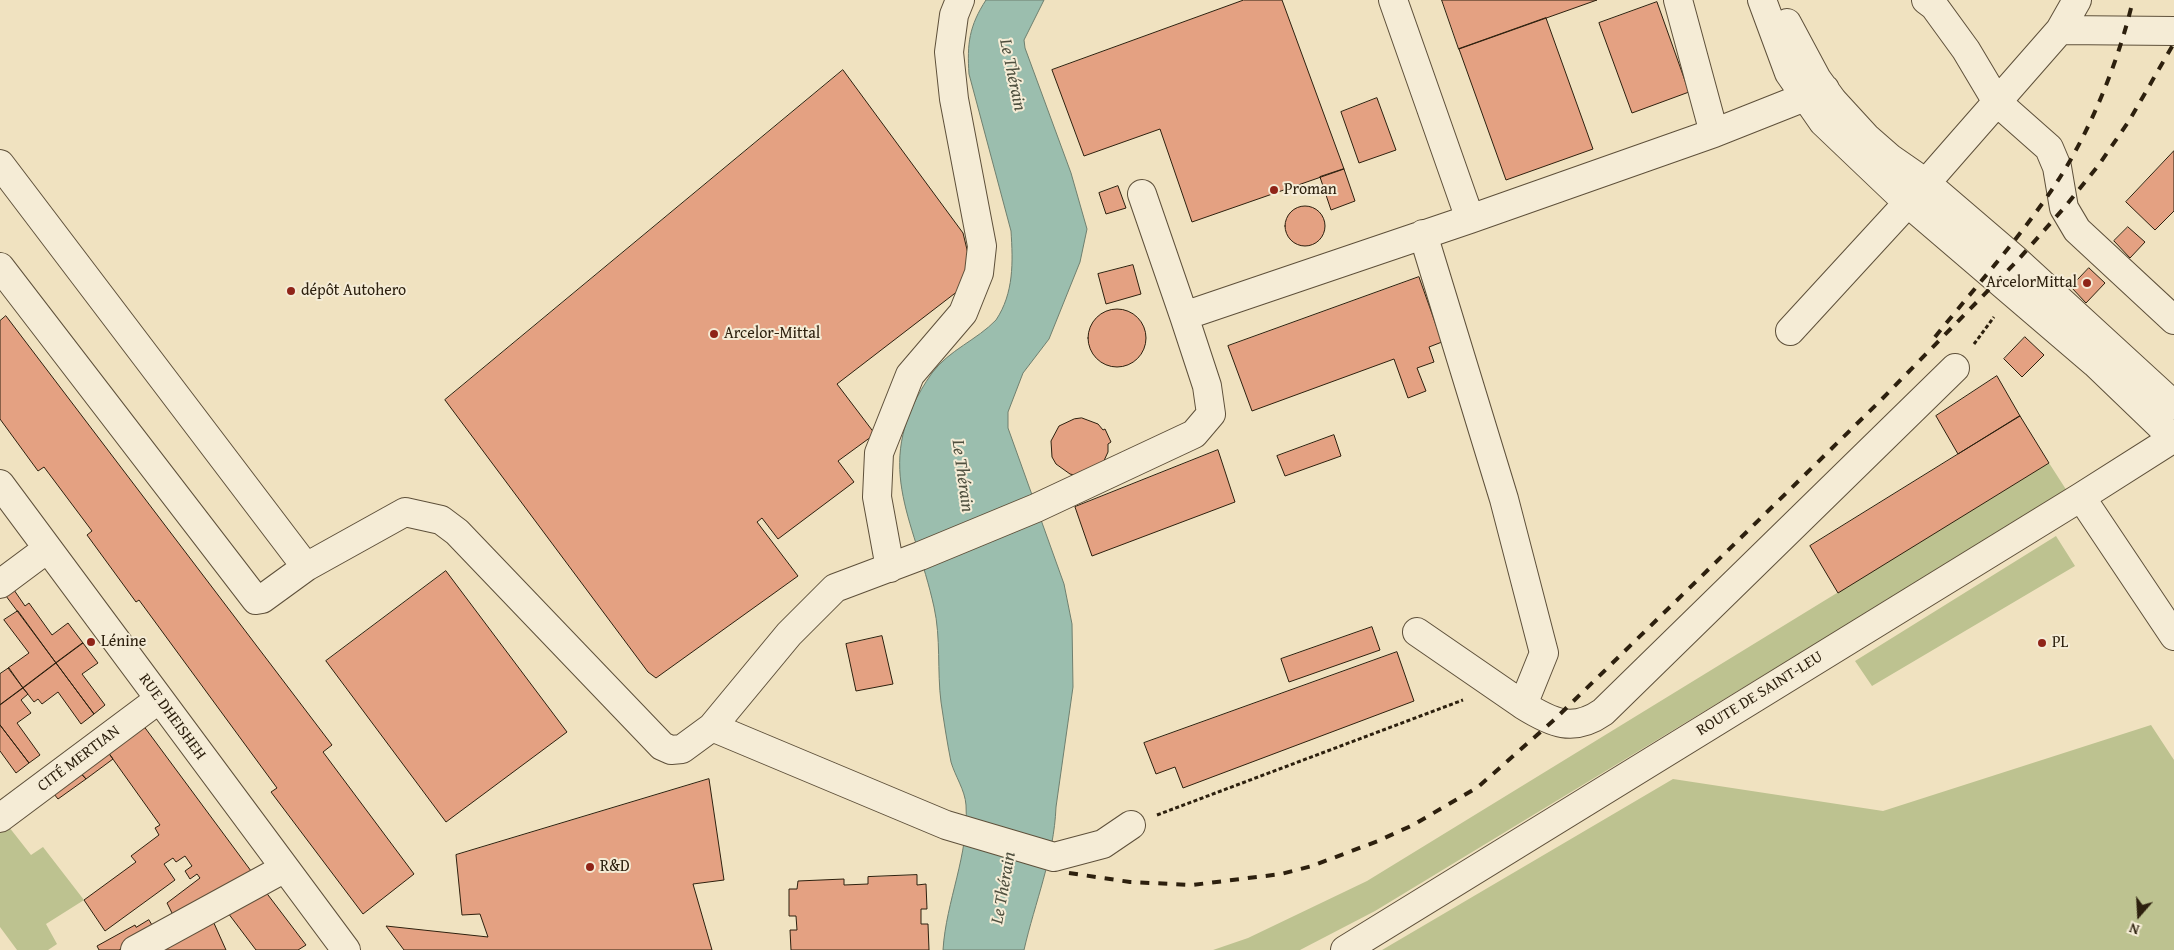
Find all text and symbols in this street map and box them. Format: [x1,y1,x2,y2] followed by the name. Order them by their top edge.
[994,37,1030,113] water label: Le Thérain
[1284,180,1337,200] place label: Proman
[1268,184,1280,196] marker: Proman
[1986,273,2077,293] place label: ArcelorMittal
[2081,277,2093,289] marker: ArcelorMittal
[301,281,406,301] place label: dépôt Autohero
[285,285,297,297] marker: dépôt Autohero
[724,324,820,344] place label: Arcelor-Mittal
[708,328,720,340] marker: Arcelor-Mittal
[946,438,978,514] water label: Le Thérain
[101,632,146,652] place label: Lénine
[2052,633,2068,653] place label: PL
[85,636,97,648] marker: Lénine
[2036,637,2048,649] marker: PL
[1693,647,1827,741] street label: ROUTE DE SAINT-LEU
[134,670,210,764] street label: RUE DHEISHEH
[34,722,124,796] street label: CITÉ MERTIAN
[987,850,1021,926] water label: Le Thérain
[600,857,630,877] place label: R&D
[584,861,596,873] marker: R&D
[2114,890,2164,940] north arrow
[2126,918,2142,940] text: N

